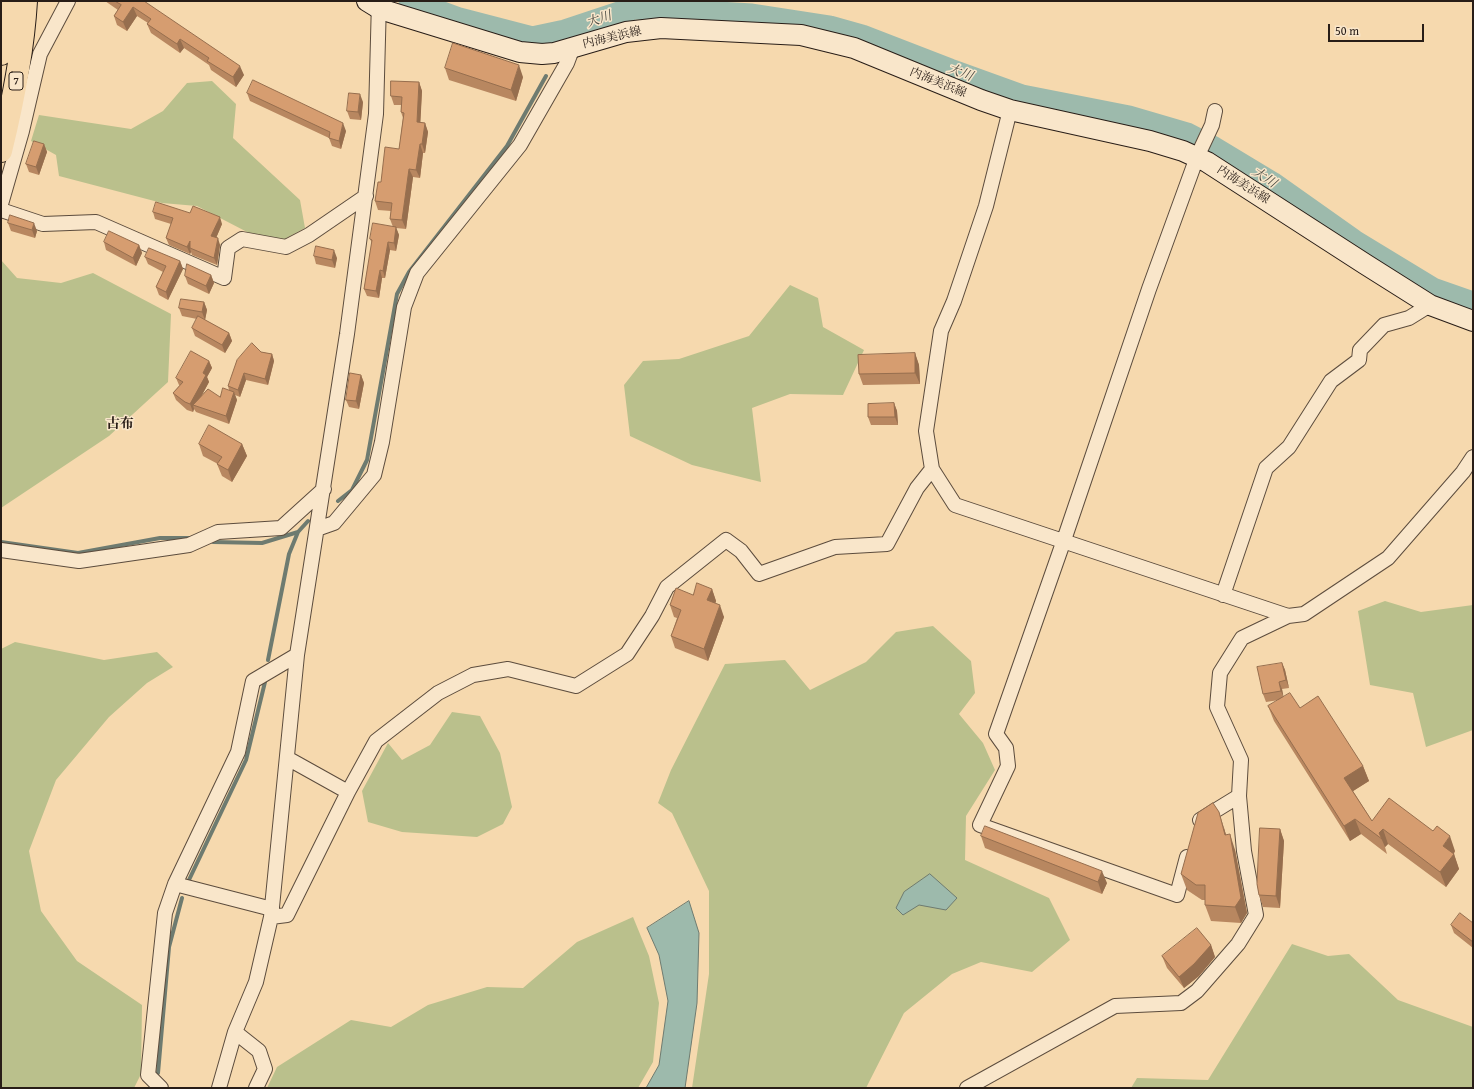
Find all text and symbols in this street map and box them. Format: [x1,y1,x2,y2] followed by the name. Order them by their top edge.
[584,8,614,32] water label: 大川
[1330,16,1426,42] scale bar
[1335,22,1359,39] text: 50 m
[581,24,643,52] street label: 内海美浜線
[945,61,975,85] water label: 大川
[907,65,969,101] street label: 内海美浜線
[9,72,23,90] road number: 7
[1214,163,1272,207] street label: 内海美浜線
[1249,164,1279,192] water label: 大川
[106,416,134,432] district label: 古布

